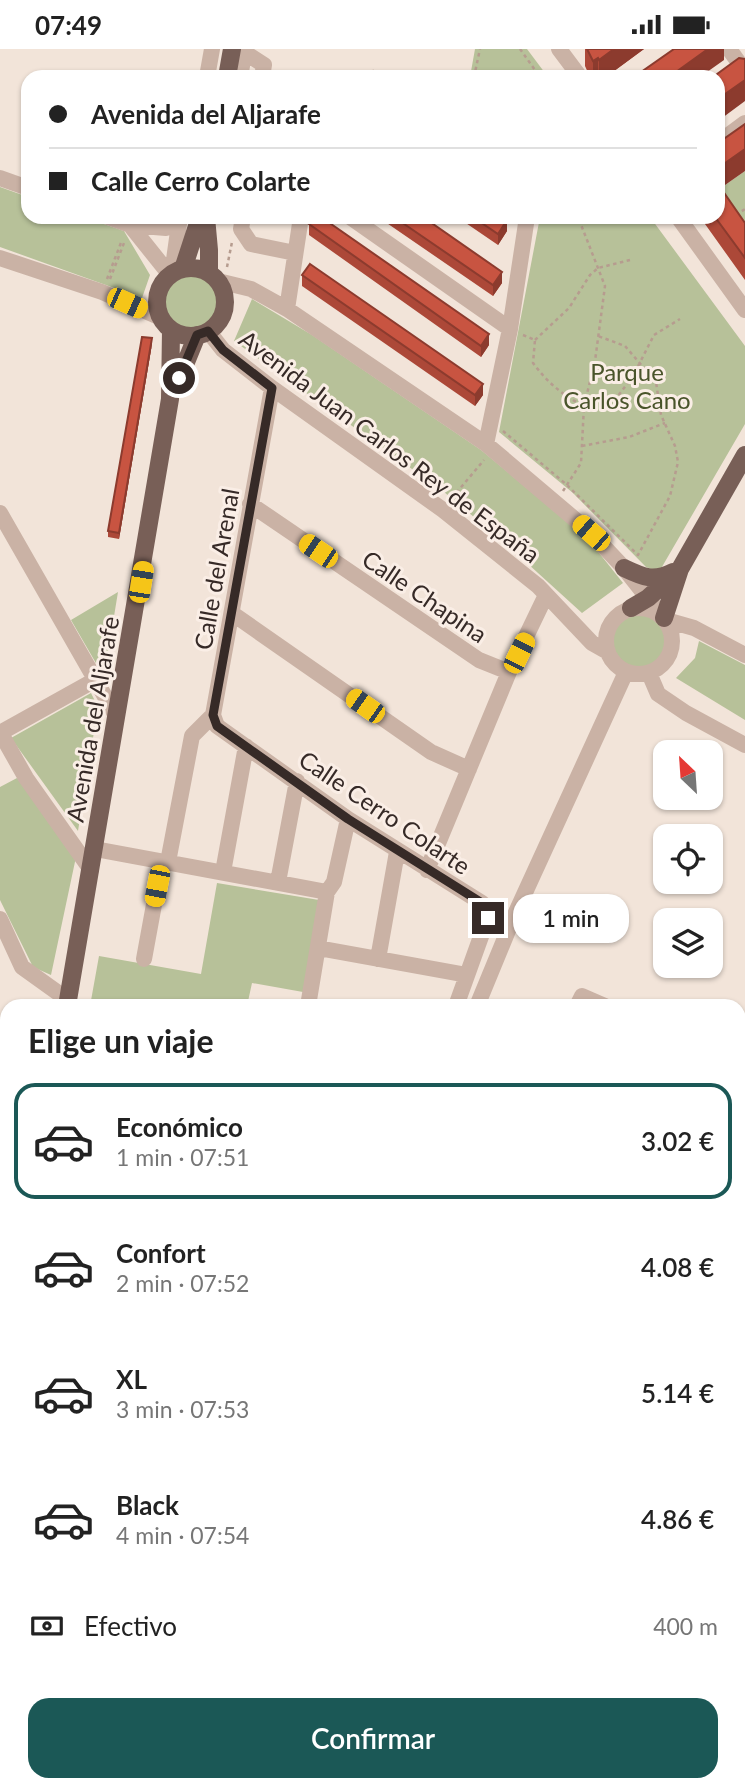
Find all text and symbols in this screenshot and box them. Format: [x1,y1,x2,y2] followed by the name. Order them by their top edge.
[35,9,102,41] text: 07:49
[91,98,321,130] text: Avenida del Aljarafe
[91,165,310,197] text: Calle Cerro Colarte
[104,285,151,321] car
[234,323,546,569] street label: Avenida Juan Carlos Rey de España
[563,357,691,414] park label: Parque Carlos Cano
[163,362,195,394] route start
[188,486,244,652] street label: Calle del Arenal
[569,511,614,555] car
[295,531,342,571] car
[357,544,493,648] street label: Calle Chapina
[128,560,155,604] car
[60,614,124,824] street label: Avenida del Aljarafe
[501,630,538,676] car
[342,685,389,727] car
[653,740,723,810] north arrow
[653,740,723,978] map controls
[294,744,476,880] street label: Calle Cerro Colarte
[653,824,723,894] button: locate
[143,863,172,909] car
[512,893,628,943] callout: 1 min
[472,902,504,934] route end
[543,904,599,932] text: 1 min
[653,908,723,978] button: layers
[28,1021,213,1060] text: Elige un viaje
[32,1110,95,1173] icon: car
[116,1111,243,1143] text: Económico
[641,1125,714,1157] text: 3.02 €
[116,1143,249,1171] text: 1 min · 07:51
[32,1236,95,1299] icon: car
[116,1237,206,1269] text: Confort
[641,1251,714,1283] text: 4.08 €
[116,1269,249,1297] text: 2 min · 07:52
[32,1362,95,1425] icon: car
[116,1363,147,1395] text: XL
[641,1377,714,1409] text: 5.14 €
[116,1395,249,1423] text: 3 min · 07:53
[32,1488,95,1551] icon: car
[116,1489,179,1521] text: Black
[641,1503,714,1535] text: 4.86 €
[116,1521,249,1549] text: 4 min · 07:54
[28,1607,66,1645] icon: cash
[84,1610,177,1642] text: Efectivo
[653,1612,718,1640] text: 400 m
[28,1698,718,1778] button: Confirmar

